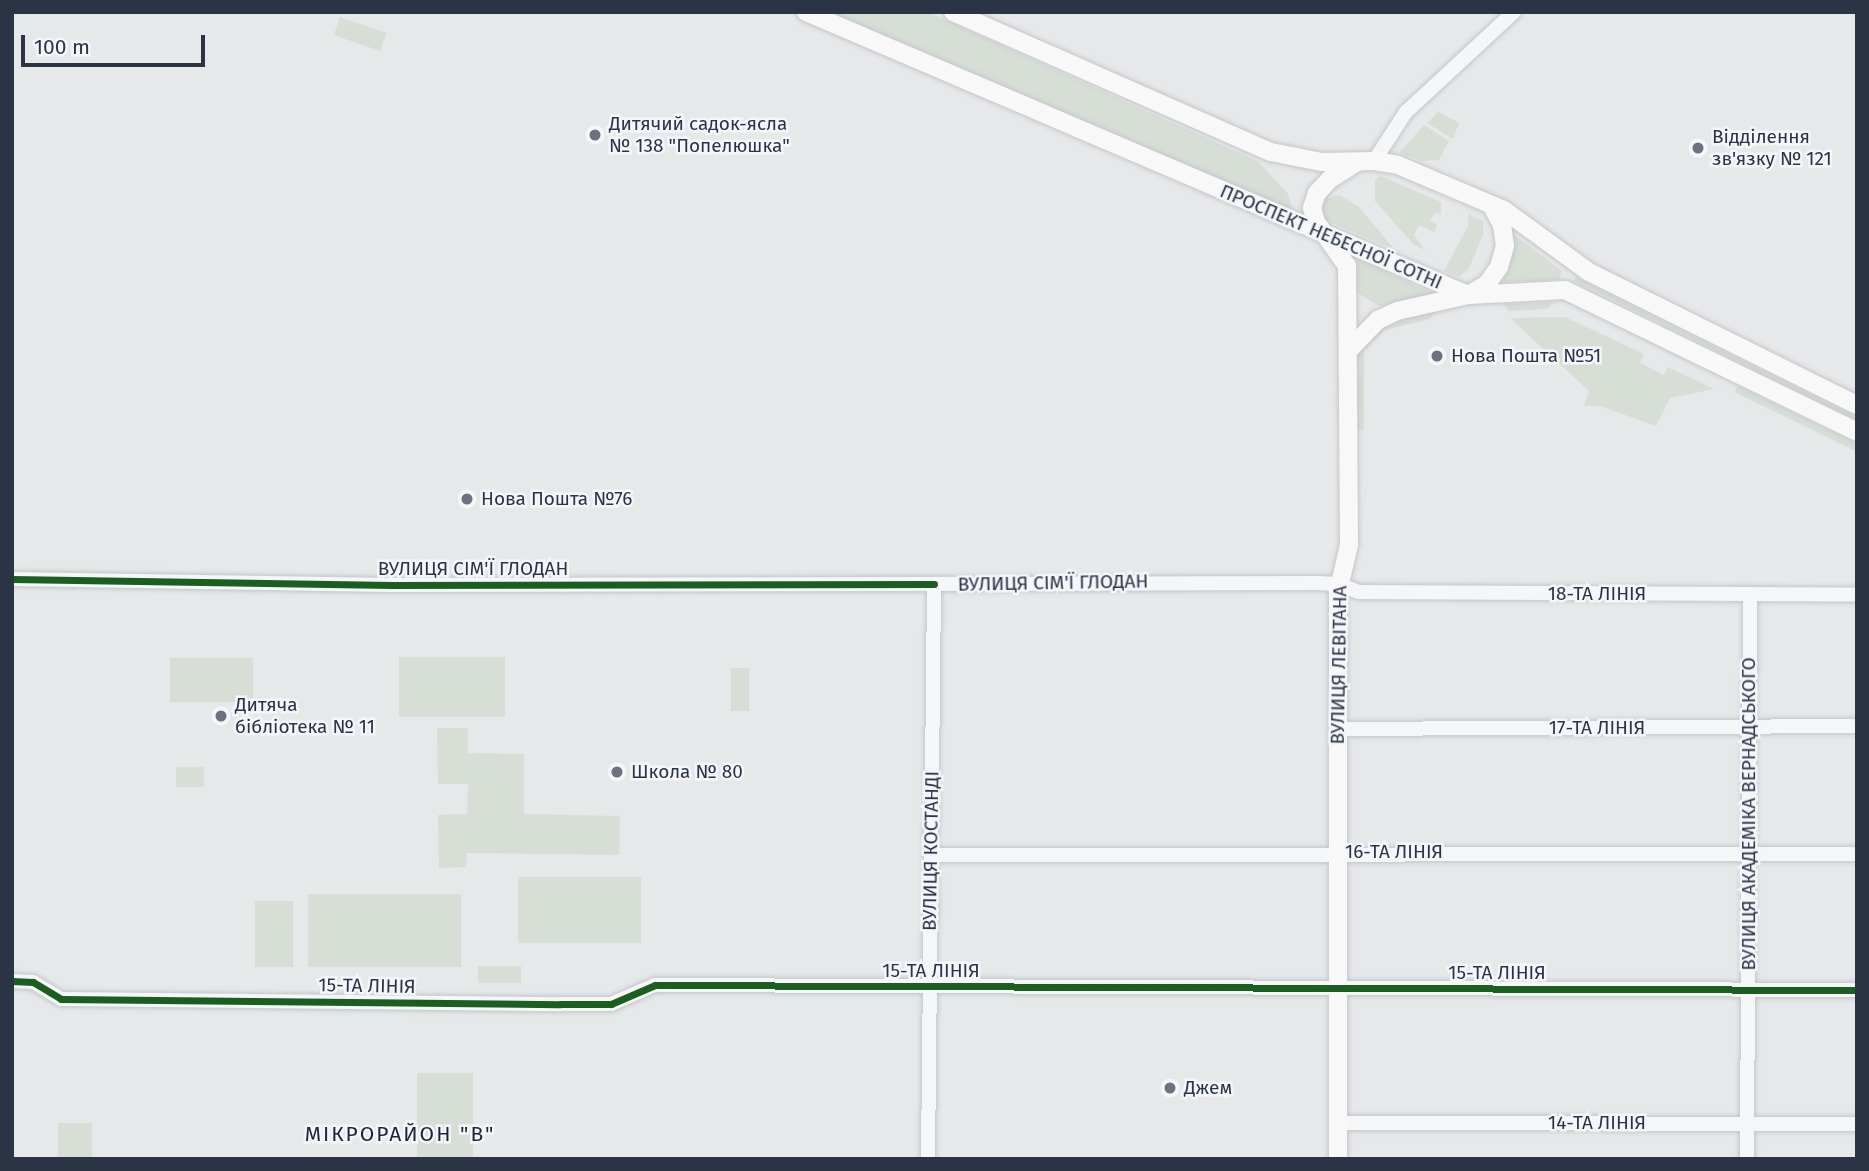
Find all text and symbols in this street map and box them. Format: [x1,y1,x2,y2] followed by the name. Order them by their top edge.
[24,21,208,65] scale bar
[34,34,90,60] text: 100 m
[609,113,790,157] place label: Дитячий садок-ясла № 138 "Попелюшка"
[1712,126,1832,170] place label: Відділення зв'язку № 121
[587,127,603,143] marker: Дитячий садок-ясла № 138 "Попелюшка"
[1690,140,1706,156] marker: Відділення зв'язку № 121
[1216,180,1446,294] street label: ПРОСПЕКТ НЕБЕСНОЇ СОТНІ
[1451,345,1601,367] place label: Нова Пошта №51
[1429,348,1445,364] marker: Нова Пошта №51
[481,488,632,510] place label: Нова Пошта №76
[459,491,475,507] marker: Нова Пошта №76
[378,558,568,580] street label: ВУЛИЦЯ СІМ'Ї ГЛОДАН
[957,570,1149,596] street label: ВУЛИЦЯ СІМ'Ї ГЛОДАН
[1548,583,1646,605] street label: 18-ТА ЛІНІЯ
[1326,585,1352,745] street label: ВУЛИЦЯ ЛЕВІТАНА
[1738,657,1760,971] street label: ВУЛИЦЯ АКАДЕМІКА ВЕРНАДСЬКОГО
[235,694,375,738] place label: Дитяча бібліотека № 11
[213,708,229,724] marker: Дитяча бібліотека № 11
[1549,717,1645,739] street label: 17-ТА ЛІНІЯ
[631,761,743,783] place label: Школа № 80
[609,764,625,780] marker: Школа № 80
[918,771,944,931] street label: ВУЛИЦЯ КОСТАНДІ
[1345,841,1443,863] street label: 16-ТА ЛІНІЯ
[882,960,980,982] street label: 15-ТА ЛІНІЯ
[1448,962,1546,984] street label: 15-ТА ЛІНІЯ
[318,974,416,998] street label: 15-ТА ЛІНІЯ
[1184,1077,1232,1099] place label: Джем
[1162,1080,1178,1096] marker: Джем
[1548,1112,1646,1134] street label: 14-ТА ЛІНІЯ
[306,1121,494,1147] district label: МІКРОРАЙОН "В"

